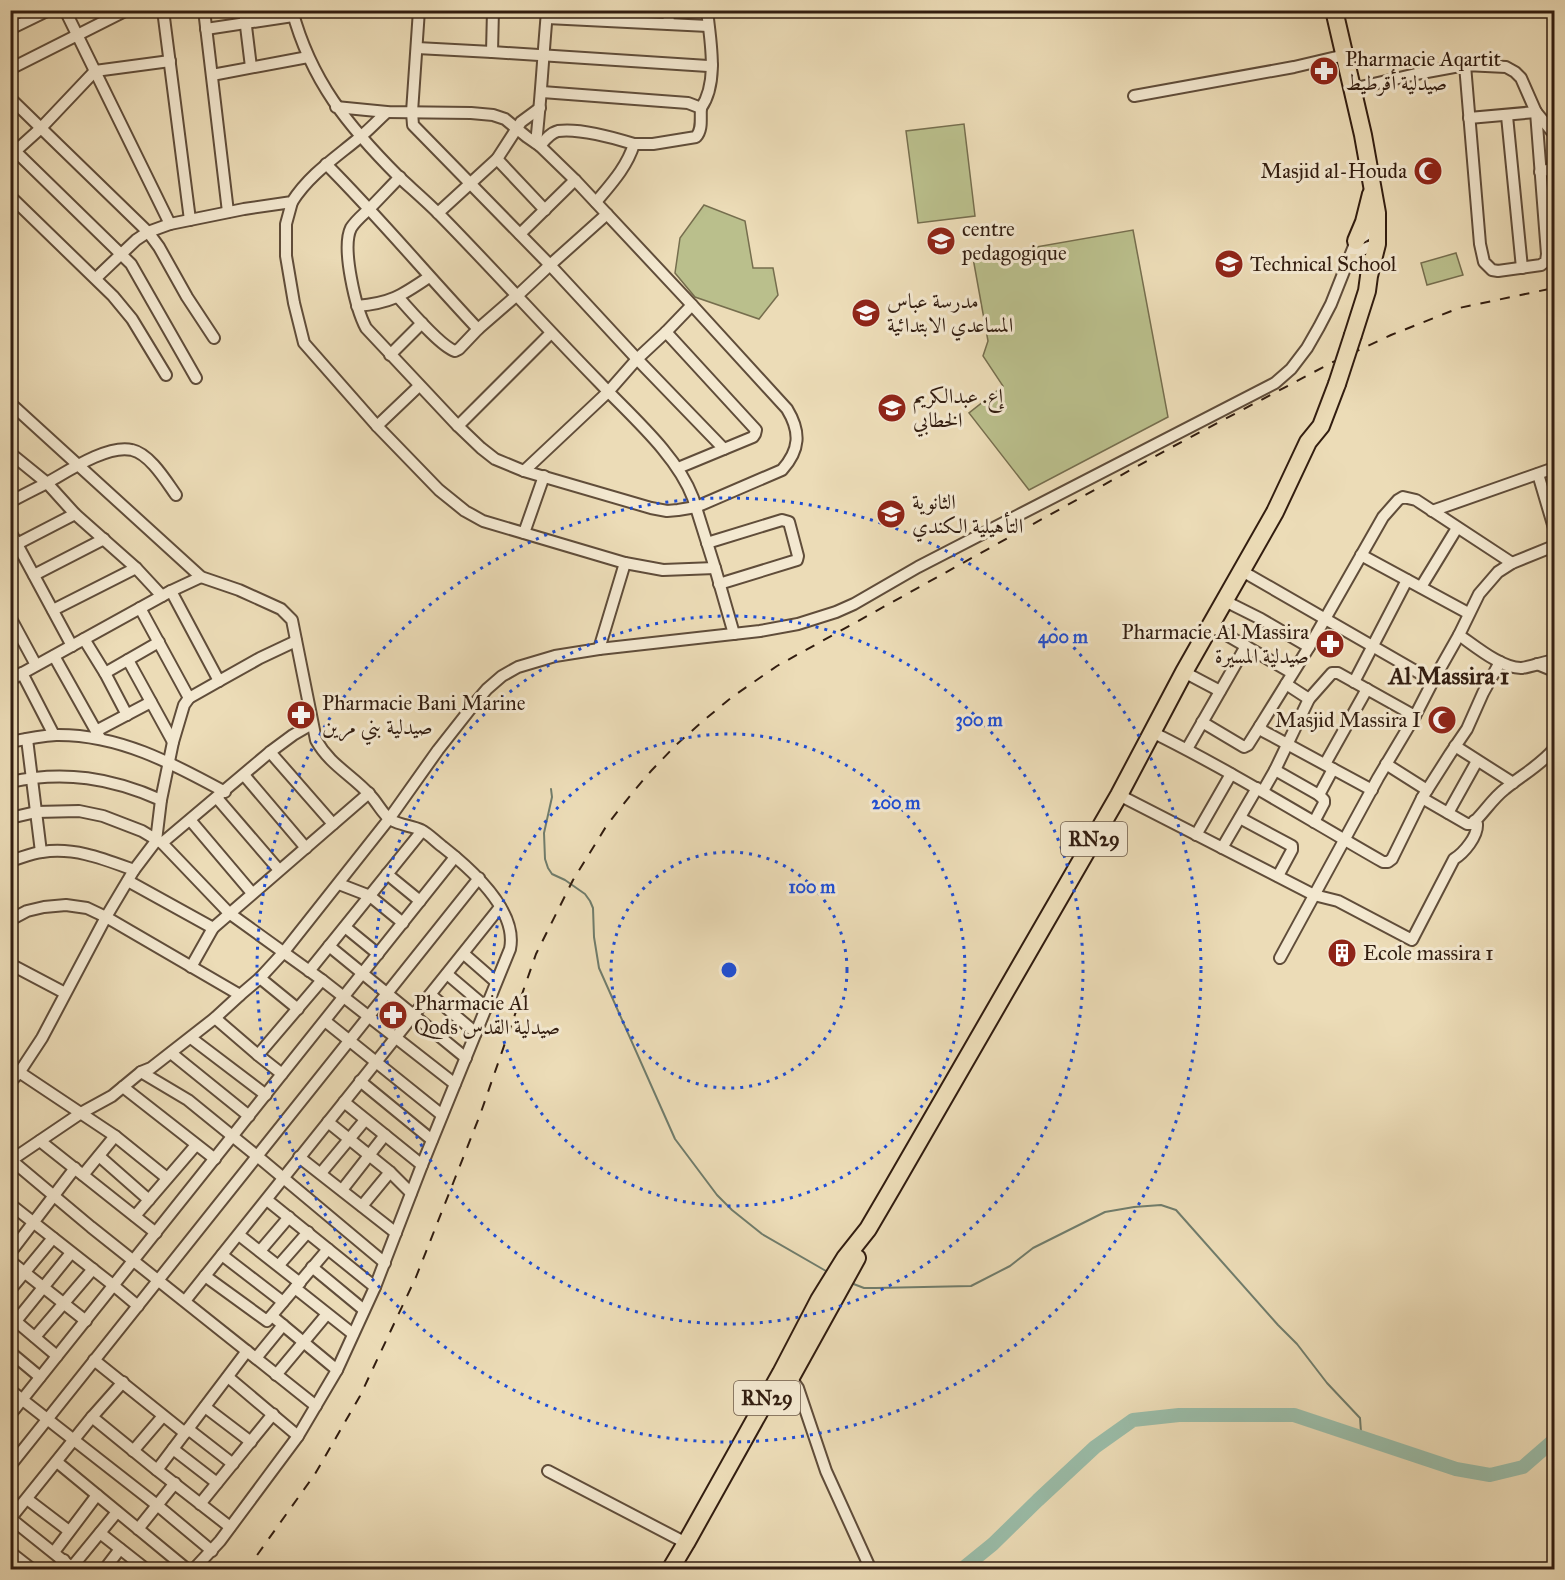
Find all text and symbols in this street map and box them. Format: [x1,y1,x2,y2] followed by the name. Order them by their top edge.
[1345,46,1502,96] place label: Pharmacie Aqartit صيدلية أقرطيط
[1308,55,1340,87] pharmacy icon: Pharmacie Aqartit صيدلية أقرطيط
[1412,155,1444,187] mosque icon: Masjid al-Houda
[1261,158,1407,184] place label: Masjid al-Houda
[961,216,1067,266] place label: centre pedagogique
[925,225,957,257] school or university icon: centre pedagogique
[1213,248,1245,280] school or university icon: Technical School
[1250,251,1397,277] place label: Technical School
[887,288,1013,341] place label: مدرسة عباس المساعدي الابتدائية
[850,297,882,329] school or university icon: مدرسة عباس المساعدي الابتدائية
[913,383,1004,437] place label: إع. عبدالكريم الخطابي
[876,392,908,424] school or university icon: إع. عبدالكريم الخطابي
[912,489,1023,542] place label: الثانوية التأهيلية الكندي
[875,498,907,530] school or university icon: الثانوية التأهيلية الكندي
[1122,619,1309,669] place label: Pharmacie Al Massira صيدلية المسيرة
[1038,626,1089,649] text: 400 m
[1314,628,1346,660] pharmacy icon: Pharmacie Al Massira صيدلية المسيرة
[1387,661,1510,691] district label: Al Massira 1
[322,690,526,746] place label: Pharmacie Bani Marine صيدلية بني مرين
[285,699,317,731] pharmacy icon: Pharmacie Bani Marine صيدلية بني مرين
[1426,704,1458,736] mosque icon: Masjid Massira I
[1275,707,1421,733] place label: Masjid Massira I
[955,709,1003,732] text: 300 m
[872,792,921,814] text: 200 m
[1061,822,1127,856] road number: RN29
[789,876,836,898] text: 100 m
[1326,937,1358,969] building icon: Ecole massira 1
[1363,940,1494,966] place label: Ecole massira 1
[719,960,739,980] centre of rings
[414,990,560,1040] place label: Pharmacie Al Qods صيدلية القدس
[377,999,409,1031] pharmacy icon: Pharmacie Al Qods صيدلية القدس
[734,1381,800,1415] road number: RN29

